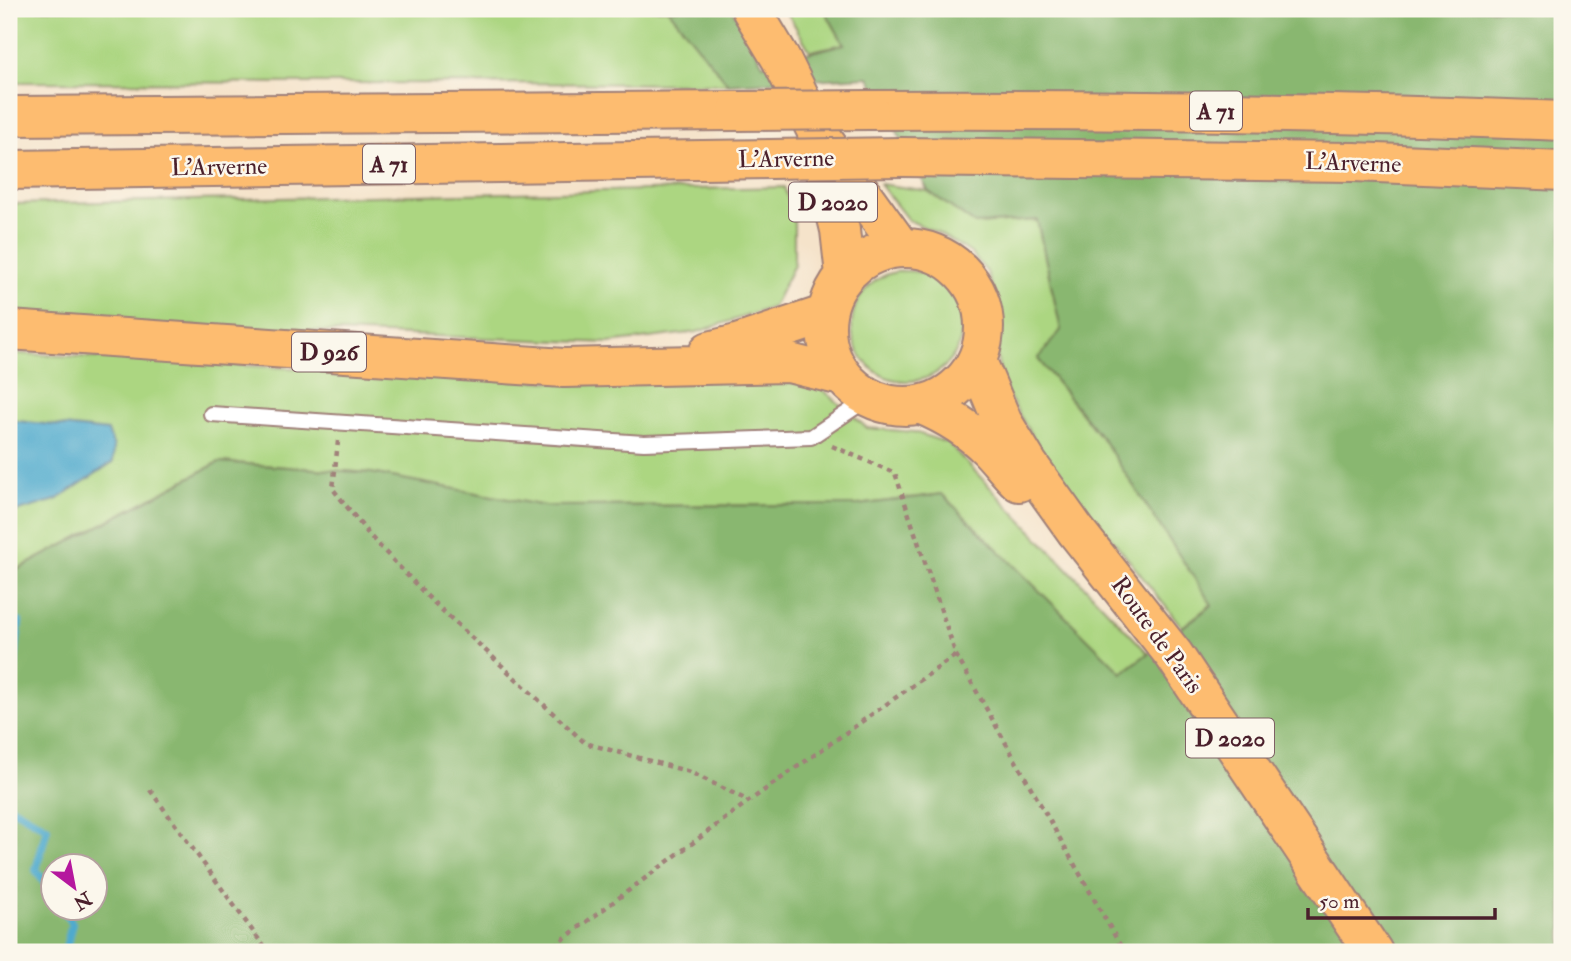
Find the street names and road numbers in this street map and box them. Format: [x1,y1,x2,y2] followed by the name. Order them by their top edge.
[1190,92,1242,130] road number: A 71
[738,143,834,175] street label: L'Arverne
[363,144,415,183] road number: A 71
[1304,146,1402,180] street label: L'Arverne
[171,151,267,183] street label: L'Arverne
[789,182,877,222] road number: D 2020
[292,332,366,372] road number: D 926
[1104,570,1210,700] street label: Route de Paris
[1186,718,1274,758] road number: D 2020

